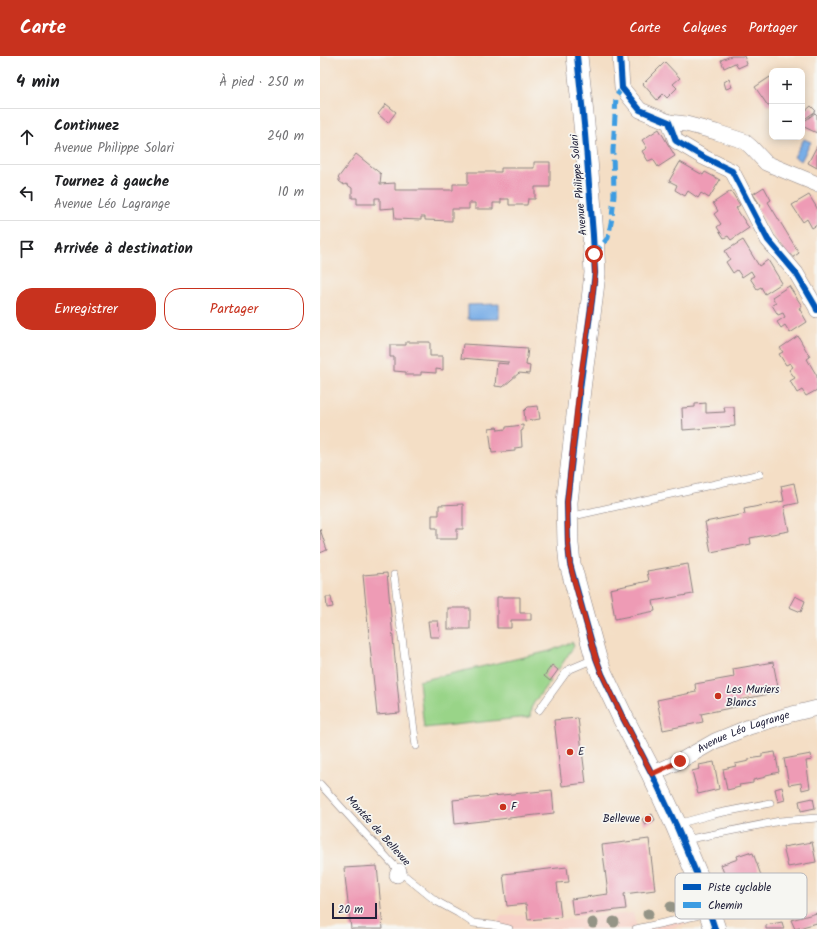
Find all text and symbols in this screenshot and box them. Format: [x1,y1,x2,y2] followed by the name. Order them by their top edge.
[20,13,66,43] text: Carte
[629,17,661,39] text: Carte
[683,17,727,39] text: Calques
[749,17,797,39] text: Partager
[769,68,805,140] map controls
[769,68,805,104] button: +
[16,69,60,96] text: 4 min
[219,72,304,93] text: À pied · 250 m
[769,104,805,140] button: −
[54,114,119,138] text: Continuez
[16,126,38,148] icon: ahead
[267,126,304,147] text: 240 m
[566,133,592,236] street label: Avenue Philippe Solari
[54,138,174,159] text: Avenue Philippe Solari
[54,170,169,194] text: Tournez à gauche
[16,182,38,204] icon: left
[278,182,304,203] text: 10 m
[54,194,170,215] text: Avenue Léo Lagrange
[54,237,193,261] text: Arrivée à destination
[16,238,38,260] icon: arrive
[585,245,603,263] route start
[16,288,156,330] button: Enregistrer
[164,288,304,330] button: Partager
[726,681,780,712] place label: Les Muriers Blancs
[713,691,723,701] marker: Les Muriers Blancs
[694,706,792,758] street label: Avenue Léo Lagrange
[578,743,585,761] place label: E
[565,747,575,757] marker: E
[671,752,689,770] route end
[341,792,415,870] street label: Montée de Bellevue
[511,798,518,816] place label: F
[498,802,508,812] marker: F
[603,810,640,828] place label: Bellevue
[643,814,653,824] marker: Bellevue
[675,873,807,919] legend
[708,879,771,897] text: Piste cyclable
[708,897,743,915] text: Chemin
[332,901,377,920] scale bar
[338,901,363,919] text: 20 m

